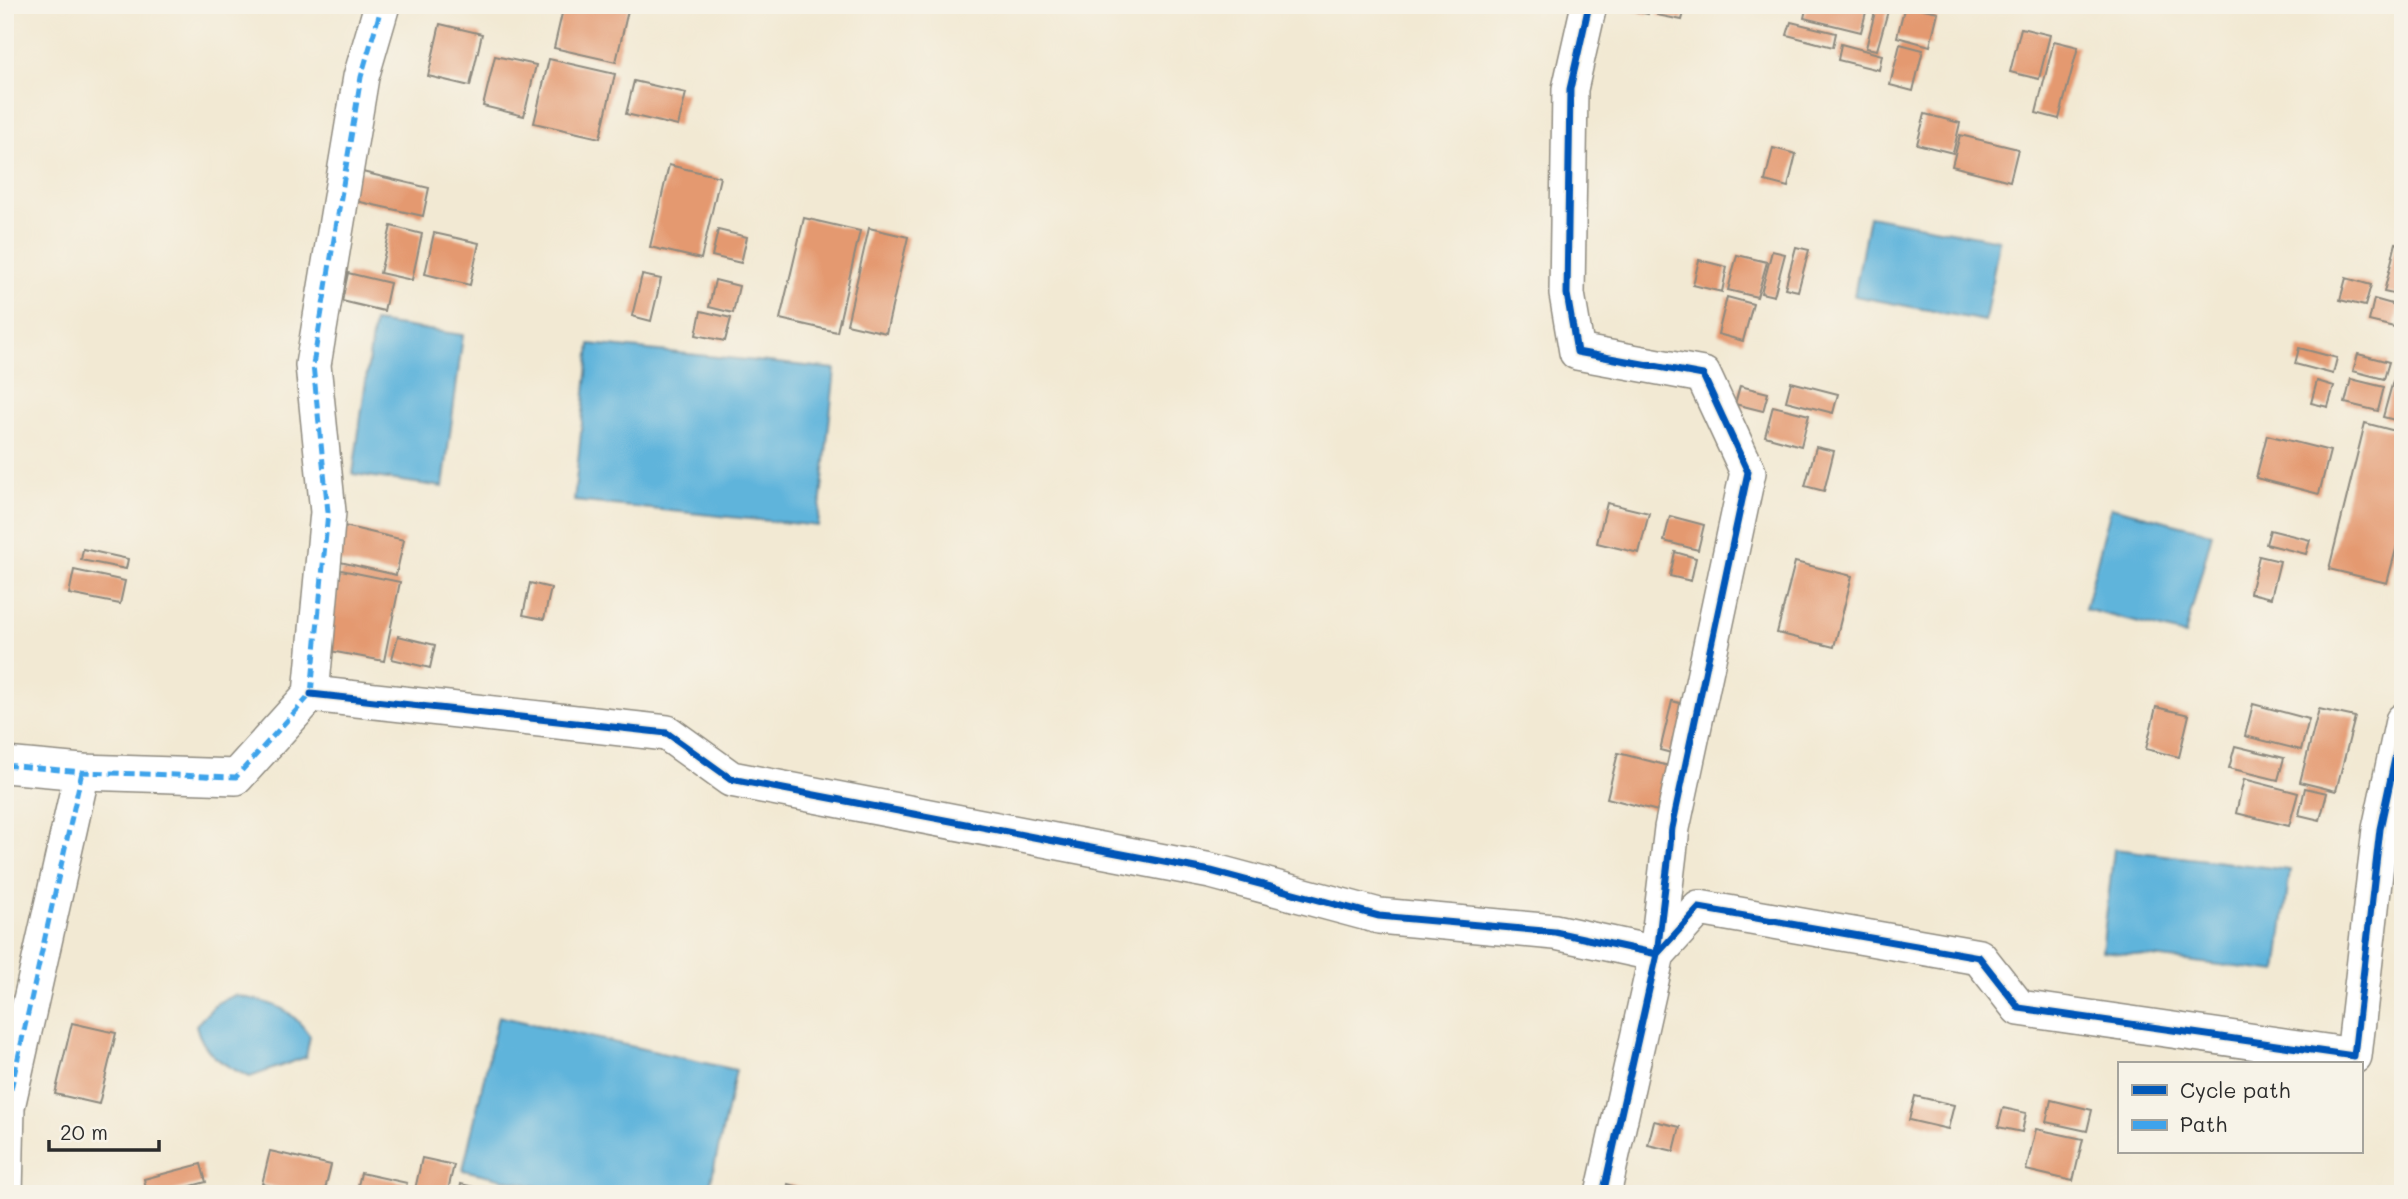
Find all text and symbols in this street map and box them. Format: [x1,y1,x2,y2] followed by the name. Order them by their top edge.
[2118,1062,2362,1154] legend
[2180,1076,2290,1103] text: Cycle path
[49,1108,159,1152] scale bar
[2180,1110,2227,1137] text: Path
[60,1118,108,1145] text: 20 m

